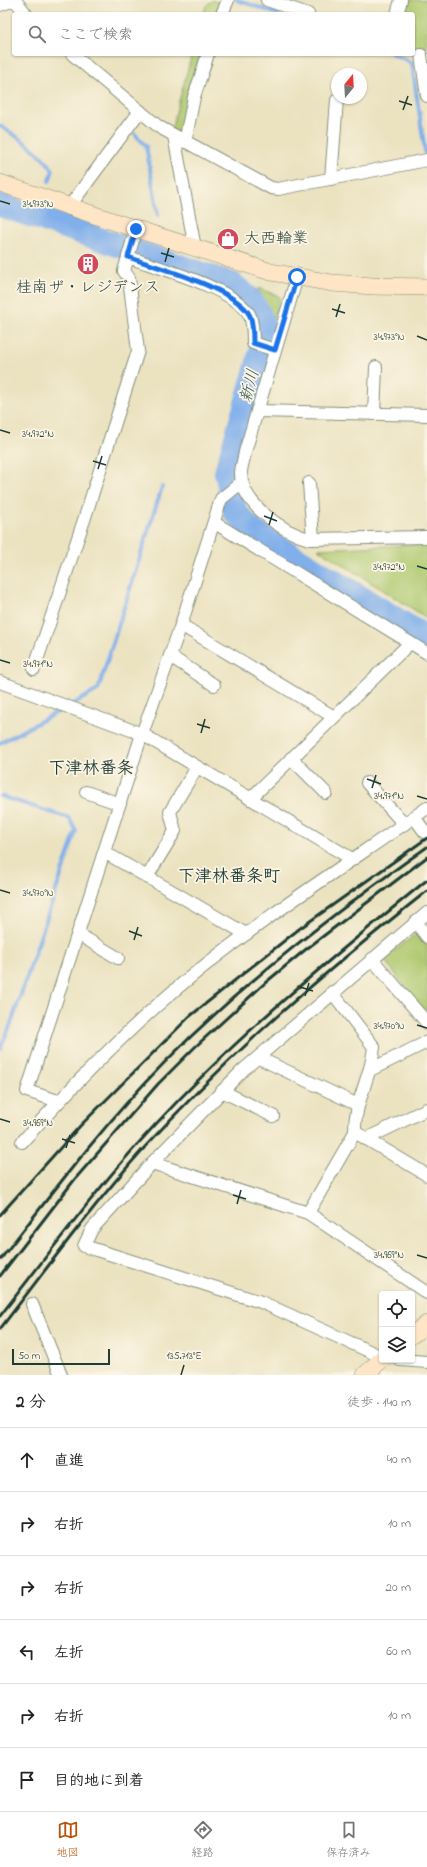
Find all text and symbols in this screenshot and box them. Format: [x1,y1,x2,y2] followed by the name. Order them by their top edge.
[12,12,415,56] search box
[26,23,48,45] icon: search
[58,24,133,46] text: ここで検索
[331,68,367,104] north arrow
[23,197,54,212] text: 34.973°N
[127,220,145,238] route end
[215,226,241,252] shop icon: 大西輪業
[244,227,308,251] place label: 大西輪業
[75,251,101,277] building icon: 桂南ザ・レジデンス
[288,268,306,286] route start
[16,276,160,300] place label: 桂南ザ・レジデンス
[374,330,405,345] text: 34.973°N
[234,366,266,406] water label: 新川
[22,427,54,442] text: 34.972°N
[373,560,405,575] text: 34.972°N
[23,657,53,672] text: 34.971°N
[49,756,134,781] district label: 下津林番条
[374,789,404,804] text: 34.971°N
[178,864,280,889] district label: 下津林番条町
[22,886,54,901] text: 34.970°N
[373,1019,405,1034] text: 34.970°N
[23,1116,53,1131] text: 34.969°N
[374,1248,404,1263] text: 34.969°N
[379,1291,415,1363] map controls
[379,1291,415,1327] button: locate
[379,1327,415,1363] button: layers
[12,1347,110,1366] scale bar
[18,1348,40,1364] text: 50 m
[166,1349,202,1364] text: 135.713°E
[16,1390,46,1415] text: 2 分
[347,1393,411,1412] text: 徒歩 · 140 m
[16,1449,38,1471] icon: ahead
[54,1450,84,1472] text: 直進
[387,1450,411,1469] text: 40 m
[16,1513,38,1535] icon: right
[54,1514,84,1536] text: 右折
[388,1514,411,1533] text: 10 m
[16,1577,38,1599] icon: right
[54,1578,84,1600] text: 右折
[386,1578,411,1597] text: 20 m
[16,1641,38,1663] icon: left
[54,1642,84,1664] text: 左折
[386,1642,411,1661] text: 60 m
[16,1705,38,1727] icon: right
[54,1706,84,1728] text: 右折
[388,1706,411,1725] text: 10 m
[16,1769,38,1791] icon: arrive
[54,1770,144,1792] text: 目的地に到着
[57,1819,79,1861] tab: 地図
[192,1819,214,1861] tab: 経路
[327,1819,371,1861] tab: 保存済み

